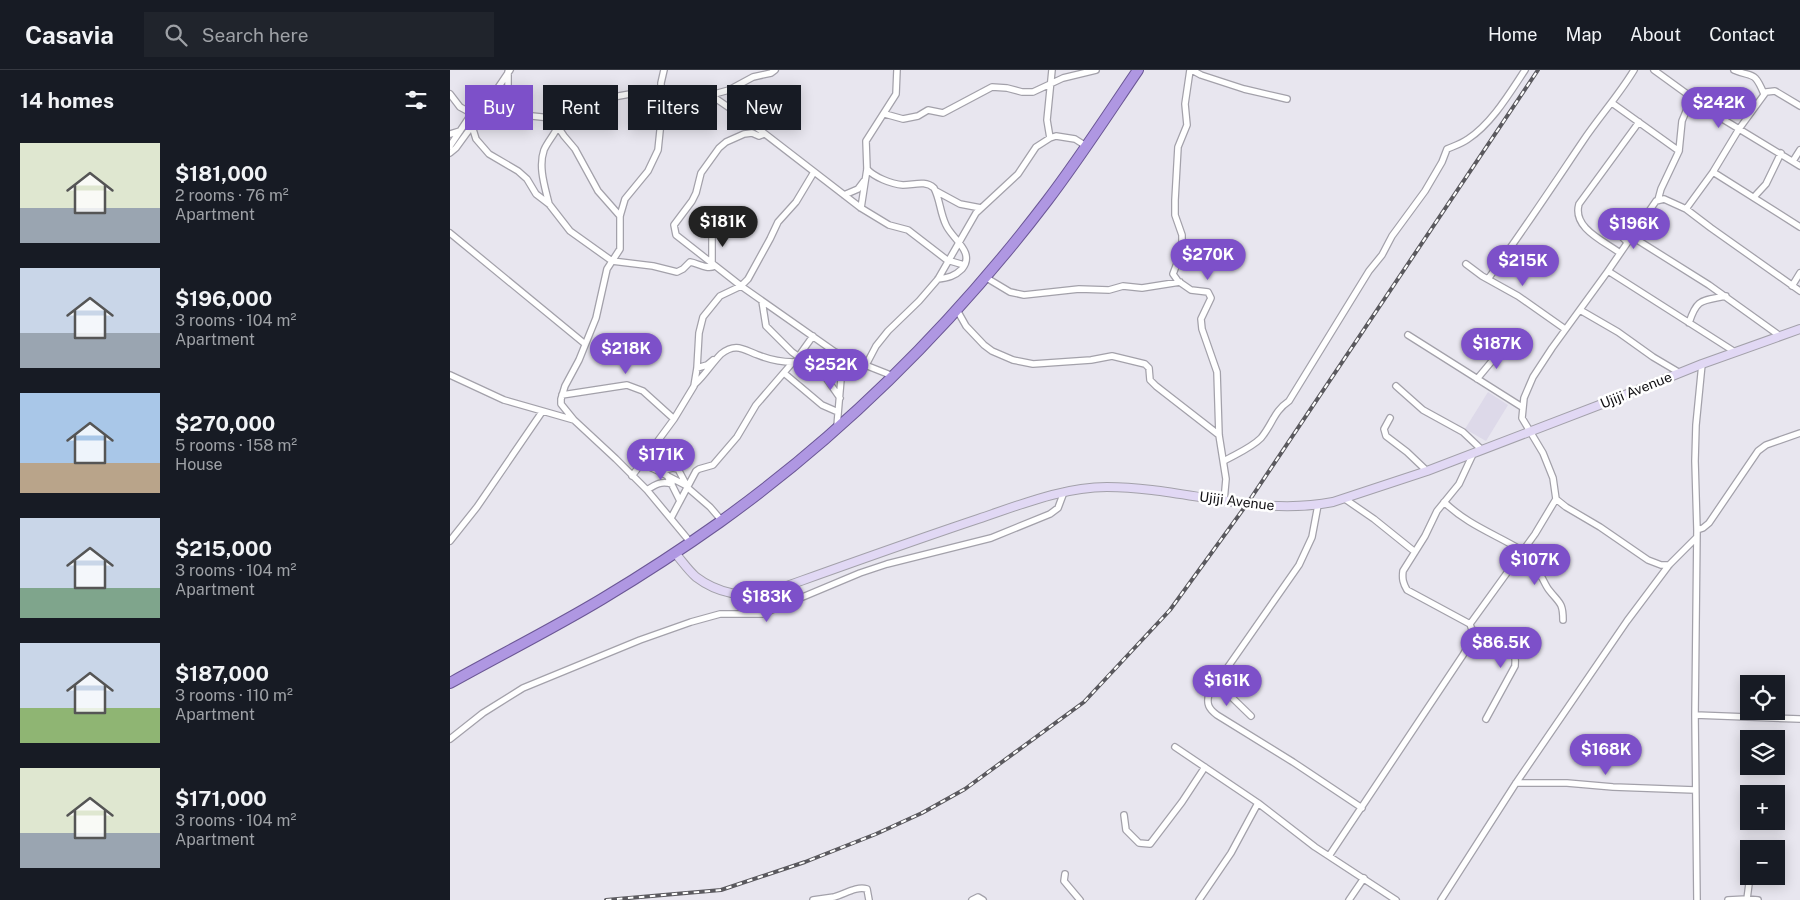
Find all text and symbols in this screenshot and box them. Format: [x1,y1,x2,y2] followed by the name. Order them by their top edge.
[144,12,494,57] search box
[25,21,114,49] text: Casavia
[162,21,190,49] icon: search
[202,24,308,46] text: Search here
[1488,24,1538,45] text: Home
[1566,24,1602,45] text: Map
[1630,24,1681,45] text: About
[1709,24,1775,45] text: Contact
[465,85,533,130] chip: Buy
[543,85,618,130] chip: Rent
[628,85,717,130] chip: Filters
[727,85,801,130] chip: New
[402,86,430,114] icon: filters
[1684,87,1754,129] pin: $242K
[20,88,114,113] text: 14 homes
[1692,93,1746,112] text: $242K
[175,161,268,186] text: $181,000
[60,163,120,223] icon: home
[175,186,289,205] text: 2 rooms · 76 m²
[175,205,255,224] text: Apartment
[688,206,758,248] pin: $181K
[1599,208,1669,250] pin: $196K
[700,212,746,231] text: $181K
[1609,214,1659,233] text: $196K
[1173,238,1243,281] pin: $270K
[1488,244,1558,287] pin: $215K
[1182,245,1234,264] text: $270K
[1498,251,1548,270] text: $215K
[175,286,272,311] text: $196,000
[60,288,120,348] icon: home
[175,311,296,330] text: 3 rooms · 104 m²
[1462,328,1532,370] pin: $187K
[175,330,255,349] text: Apartment
[591,332,661,375] pin: $218K
[1472,334,1522,353] text: $187K
[601,339,651,358] text: $218K
[796,348,866,391] pin: $252K
[804,355,858,374] text: $252K
[1598,368,1674,412] street label: Ujiji Avenue
[175,411,275,436] text: $270,000
[60,413,120,473] icon: home
[175,436,297,455] text: 5 rooms · 158 m²
[626,438,696,481] pin: $171K
[638,445,684,464] text: $171K
[175,455,223,474] text: House
[1198,488,1276,514] street label: Ujiji Avenue
[175,536,272,561] text: $215,000
[60,538,120,598] icon: home
[1500,544,1570,586] pin: $107K
[1510,550,1560,569] text: $107K
[175,561,296,580] text: 3 rooms · 104 m²
[175,580,255,599] text: Apartment
[732,580,802,623] pin: $183K
[742,587,792,606] text: $183K
[1460,626,1542,669] pin: $86.5K
[1472,633,1530,652] text: $86.5K
[175,661,269,686] text: $187,000
[60,663,120,723] icon: home
[1192,664,1262,707] pin: $161K
[1204,671,1250,690] text: $161K
[1740,675,1785,885] map controls
[1740,675,1785,720] button: locate
[175,686,293,705] text: 3 rooms · 110 m²
[175,705,255,724] text: Apartment
[1740,730,1785,775] button: layers
[1571,734,1641,776] pin: $168K
[1581,740,1631,759] text: $168K
[1740,785,1785,830] button: +
[175,786,267,811] text: $171,000
[60,788,120,848] icon: home
[175,811,296,830] text: 3 rooms · 104 m²
[175,830,255,849] text: Apartment
[1740,840,1785,885] button: −

